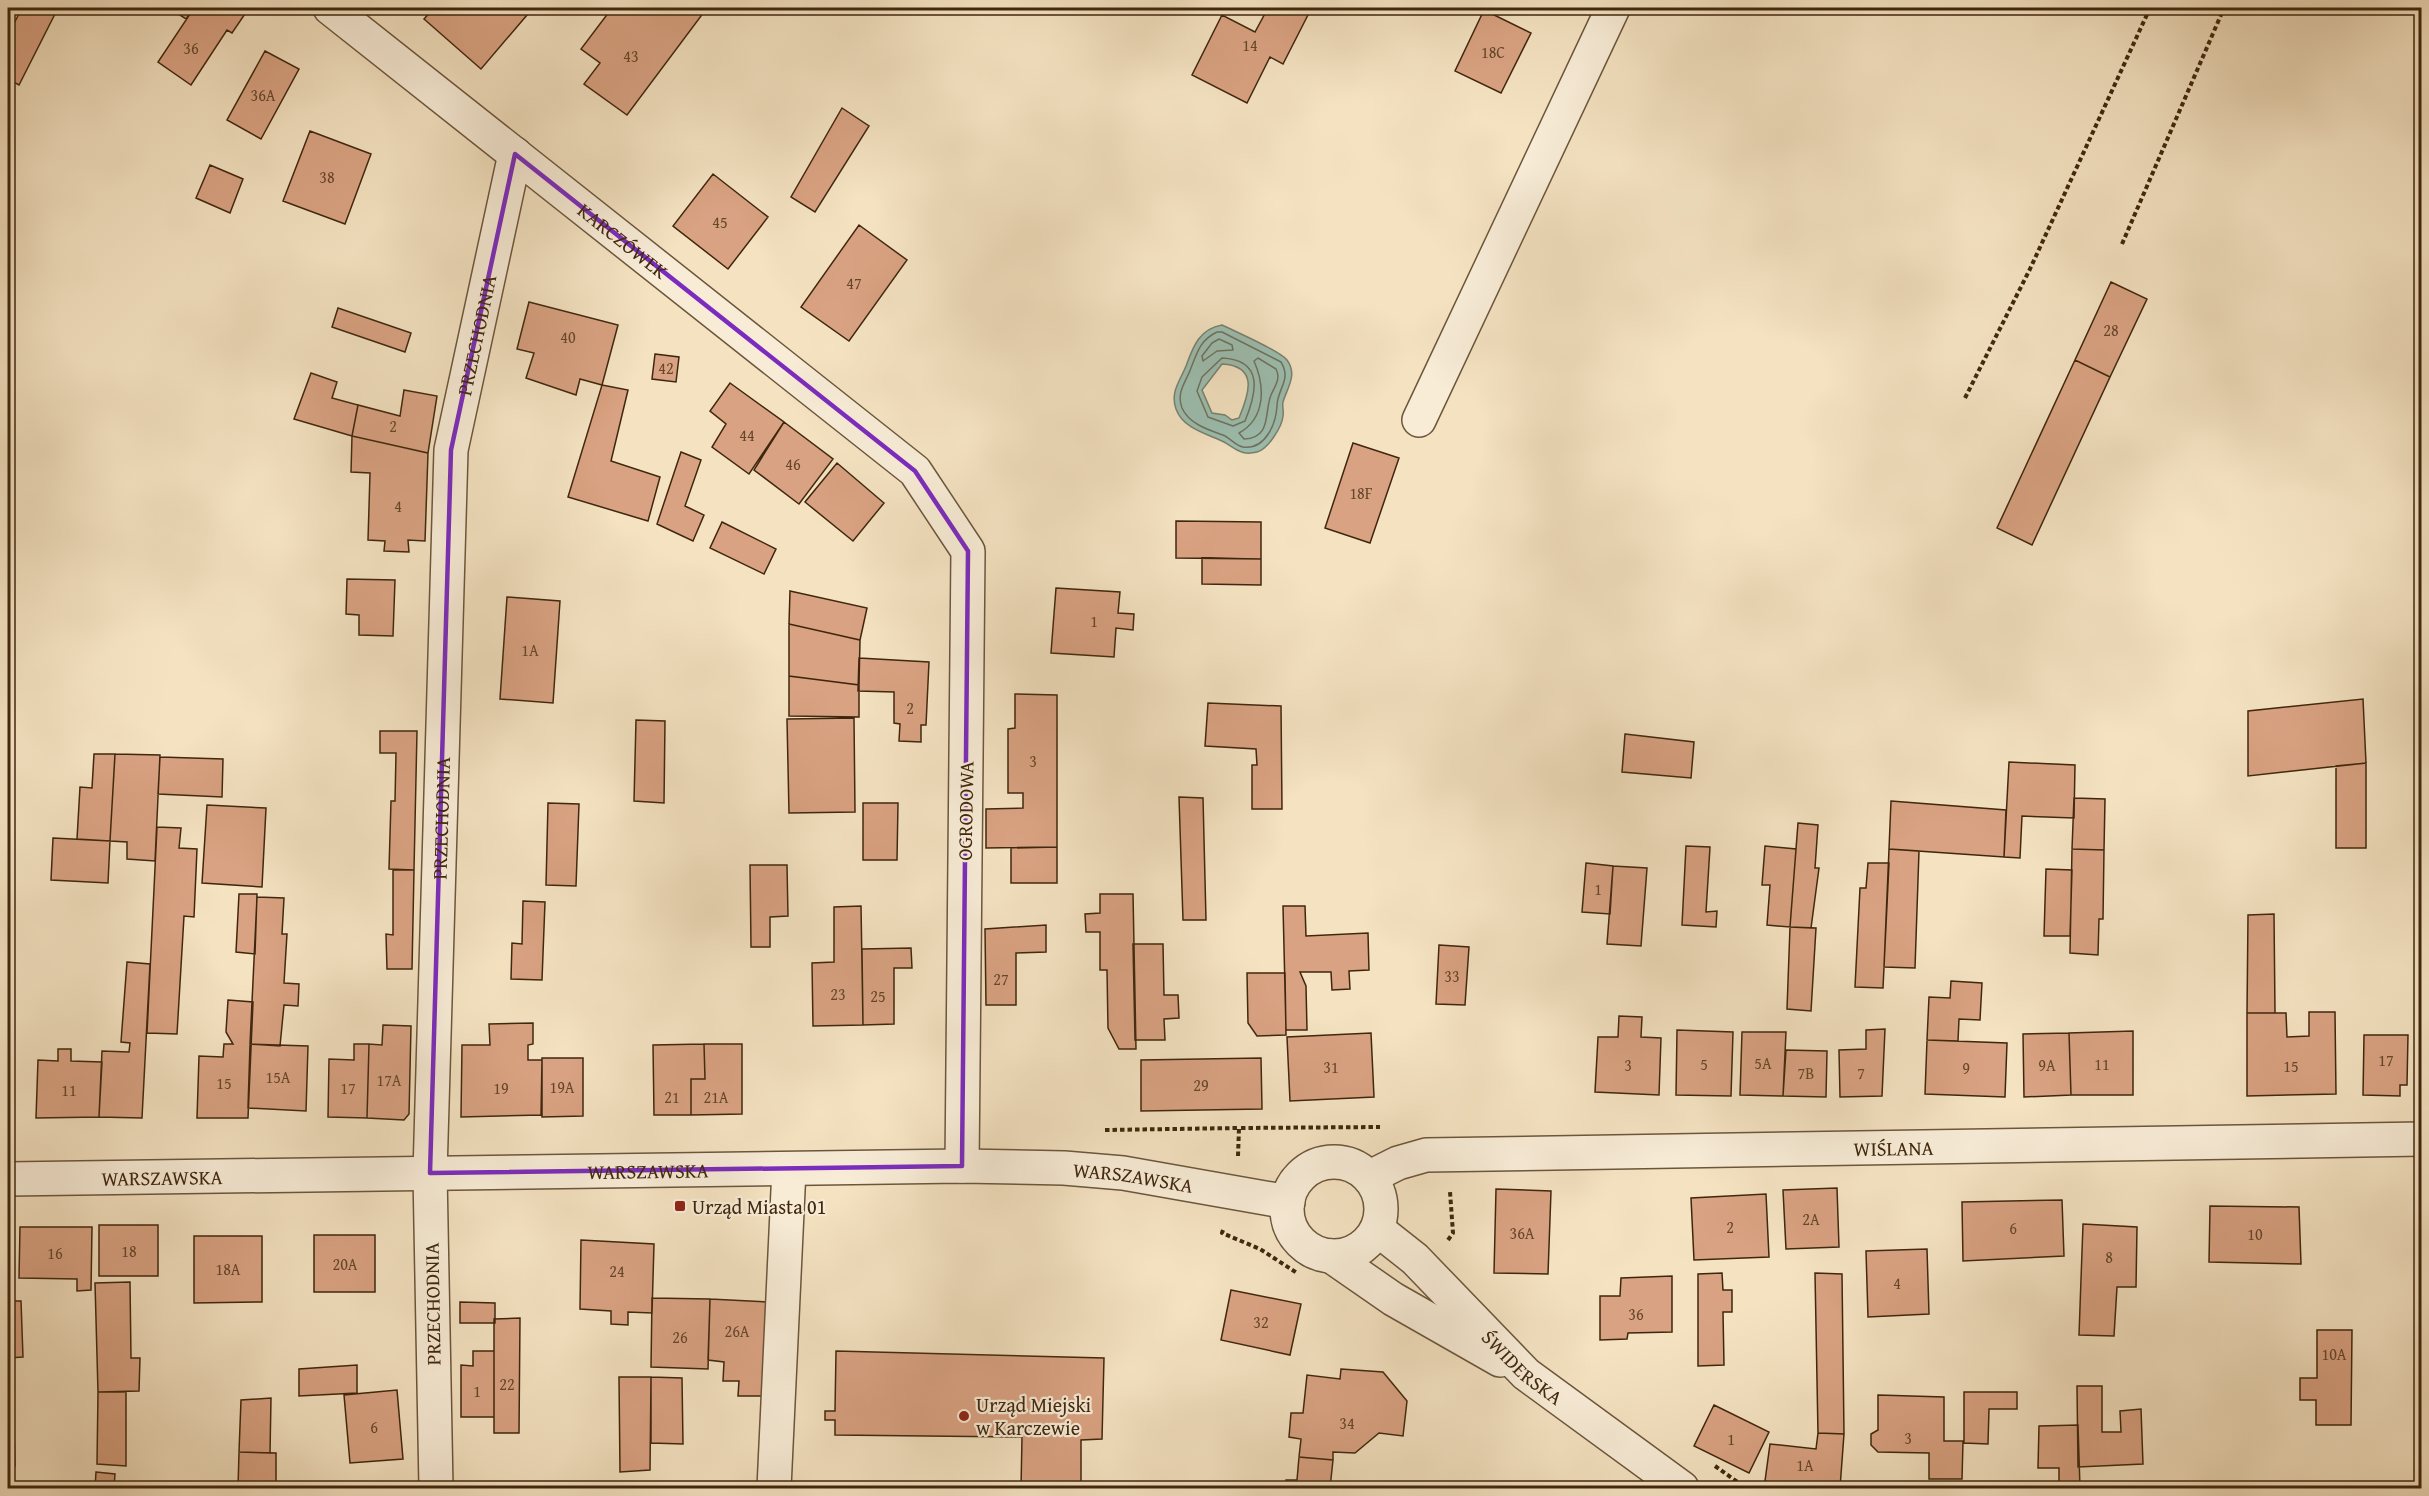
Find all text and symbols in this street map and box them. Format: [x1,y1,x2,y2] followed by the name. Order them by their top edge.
[1242,33,1258,57] house number: 14
[183,36,199,60] house number: 36
[1481,40,1505,64] house number: 18C
[623,44,639,68] house number: 43
[250,83,276,107] house number: 36A
[319,165,335,189] house number: 38
[572,195,675,285] street label: KARCZÓWEK
[712,210,728,234] house number: 45
[846,271,862,295] house number: 47
[449,272,503,398] street label: PRZECHODNIA
[2103,318,2119,342] house number: 28
[560,325,576,349] house number: 40
[658,356,674,380] house number: 42
[389,414,397,438] house number: 2
[739,423,755,447] house number: 44
[785,452,801,476] house number: 46
[1349,481,1373,505] house number: 18F
[394,494,402,518] house number: 4
[1090,609,1098,633] house number: 1
[521,638,539,662] house number: 1A
[906,696,914,720] house number: 2
[1029,749,1037,773] house number: 3
[424,756,457,880] street label: PRZECHODNIA
[950,761,980,861] street label: OGRODOWA
[1594,877,1602,901] house number: 1
[1444,964,1460,988] house number: 33
[993,967,1009,991] house number: 27
[830,982,846,1006] house number: 23
[870,984,886,1008] house number: 25
[2378,1048,2394,1072] house number: 17
[1754,1051,1772,1075] house number: 5A
[1700,1052,1708,1076] house number: 5
[2094,1052,2110,1076] house number: 11
[1624,1053,1632,1077] house number: 3
[2038,1053,2056,1077] house number: 9A
[2283,1054,2299,1078] house number: 15
[1323,1055,1339,1079] house number: 31
[1962,1056,1970,1080] house number: 9
[1798,1061,1814,1085] house number: 7B
[1857,1061,1865,1085] house number: 7
[265,1065,291,1089] house number: 15A
[376,1068,402,1092] house number: 17A
[216,1071,232,1095] house number: 15
[1193,1073,1209,1097] house number: 29
[549,1075,575,1099] house number: 19A
[340,1076,356,1100] house number: 17
[493,1076,509,1100] house number: 19
[61,1078,77,1102] house number: 11
[664,1085,680,1109] house number: 21
[703,1085,729,1109] house number: 21A
[1853,1132,1934,1163] street label: WIŚLANA
[1072,1154,1196,1200] street label: WARSZAWSKA
[587,1155,709,1186] street label: WARSZAWSKA
[101,1162,223,1192] street label: WARSZAWSKA
[692,1192,826,1221] place label: Urząd Miasta 01
[673,1199,687,1213] marker: Urząd Miasta 01
[1802,1207,1820,1231] house number: 2A
[1726,1215,1734,1239] house number: 2
[2009,1216,2017,1240] house number: 6
[1509,1221,1535,1245] house number: 36A
[2247,1222,2263,1246] house number: 10
[121,1239,137,1263] house number: 18
[47,1241,63,1265] house number: 16
[416,1242,448,1366] street label: PRZECHODNIA
[2105,1245,2113,1269] house number: 8
[332,1252,358,1276] house number: 20A
[215,1257,241,1281] house number: 18A
[609,1259,625,1283] house number: 24
[1893,1271,1901,1295] house number: 4
[1628,1302,1644,1326] house number: 36
[1253,1310,1269,1334] house number: 32
[724,1319,750,1343] house number: 26A
[1476,1323,1569,1411] street label: ŚWIDERSKA
[672,1325,688,1349] house number: 26
[2321,1342,2347,1366] house number: 10A
[499,1372,515,1396] house number: 22
[473,1379,481,1403] house number: 1
[976,1390,1092,1442] place label: Urząd Miejski w Karczewie
[957,1409,971,1423] marker: Urząd Miejski w Karczewie
[1339,1411,1355,1435] house number: 34
[370,1415,378,1439] house number: 6
[1904,1426,1912,1450] house number: 3
[1727,1427,1735,1451] house number: 1
[1796,1453,1814,1477] house number: 1A

